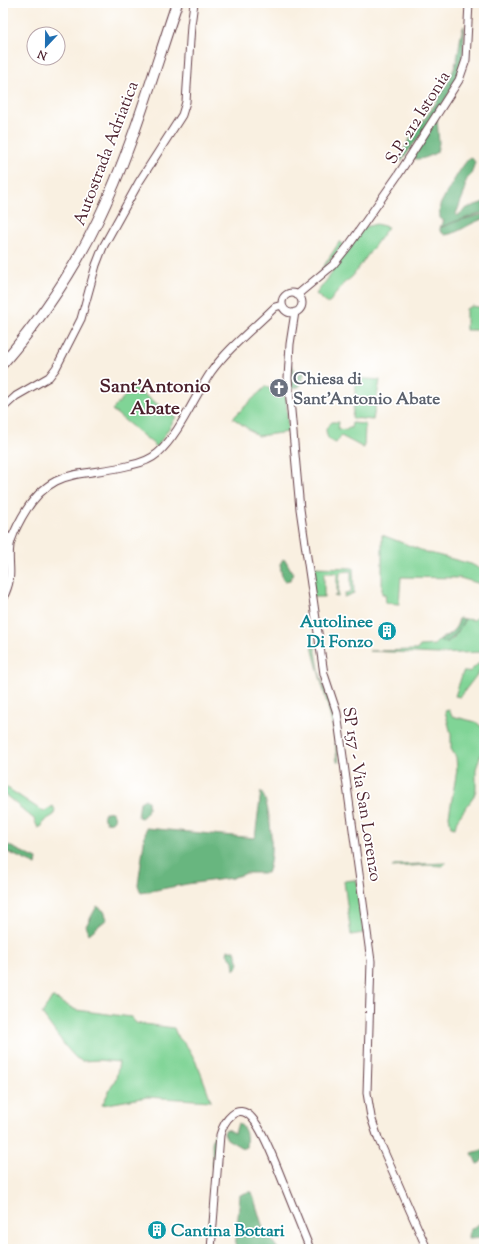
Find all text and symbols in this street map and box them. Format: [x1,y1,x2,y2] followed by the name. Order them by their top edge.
[26,26,66,66] north arrow
[35,45,51,64] text: N
[381,67,457,169] street label: S.P. 212 Istonia
[68,78,146,229] street label: Autostrada Adriatica
[293,368,440,412] place label: Chiesa di Sant'Antonio Abate
[100,374,211,423] district label: Sant'Antonio Abate
[268,377,290,399] church icon: Chiesa di Sant'Antonio Abate
[300,611,373,655] place label: Autolinee Di Fonzo
[376,620,398,642] building icon: Autolinee Di Fonzo
[335,705,387,883] street label: SP 157 - Via San Lorenzo
[146,1219,168,1241] building icon: Cantina Bottari
[171,1220,285,1244] place label: Cantina Bottari

